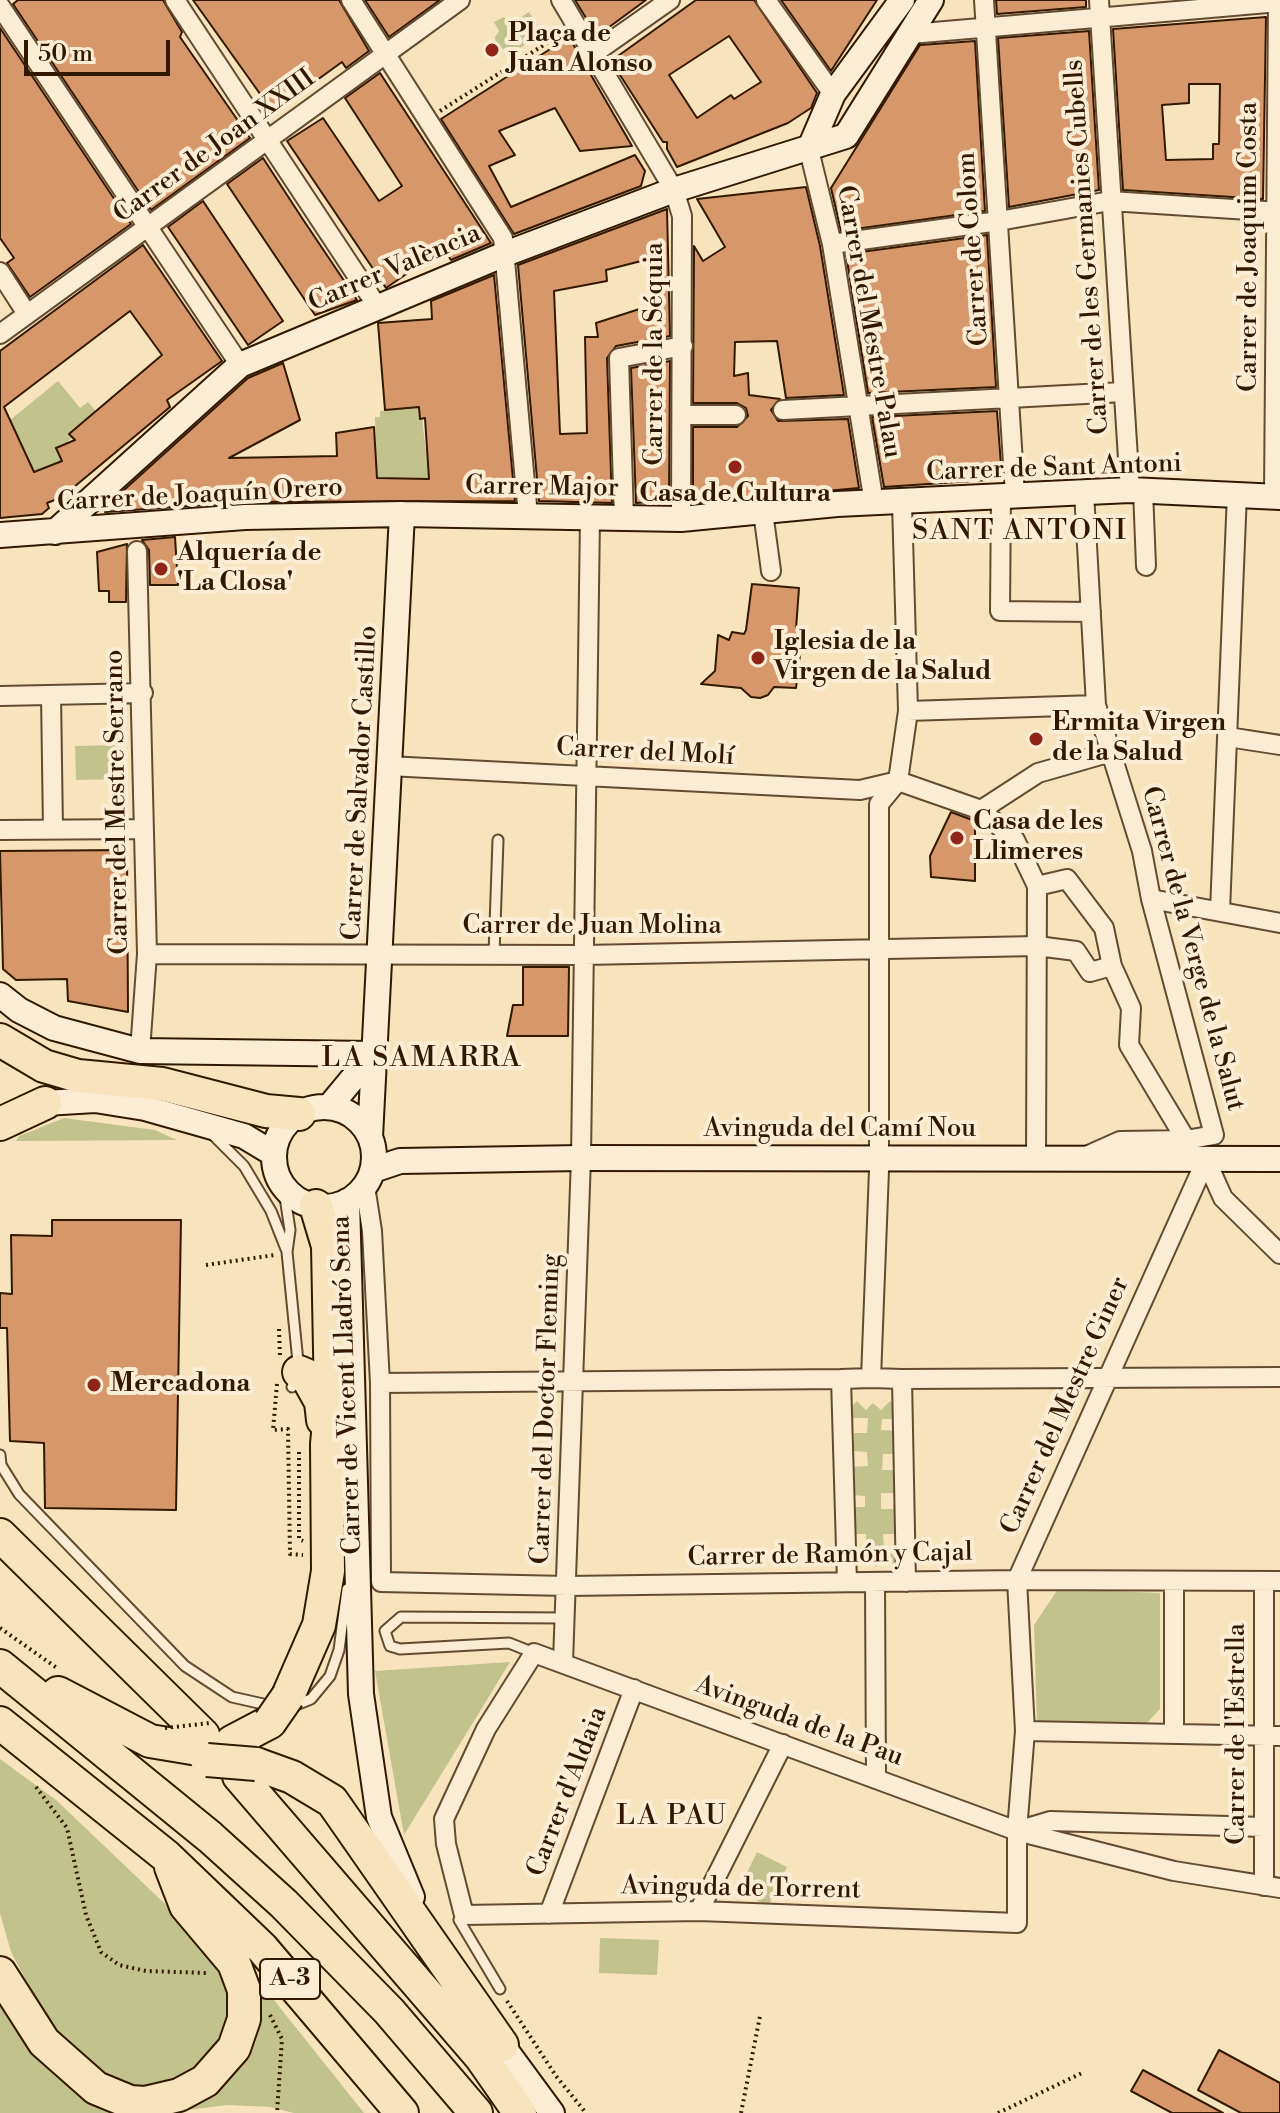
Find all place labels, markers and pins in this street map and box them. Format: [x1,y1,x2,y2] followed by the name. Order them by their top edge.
[508,19,653,80] place label: Plaça de Juan Alonso
[483,41,501,59] marker: Plaça de Juan Alonso
[726,458,744,476] marker: Casa de Cultura
[639,479,831,511] place label: Casa de Cultura
[177,538,322,600] place label: Alquería de 'La Closa'
[152,560,170,578] marker: Alquería de 'La Closa'
[774,627,991,688] place label: Iglesia de la Virgen de la Salud
[749,649,767,667] marker: Iglesia de la Virgen de la Salud
[1052,708,1226,770] place label: Ermita Virgen de la Salud
[1027,730,1045,748] marker: Ermita Virgen de la Salud
[973,807,1103,868] place label: Casa de les Llimeres
[948,829,966,847] marker: Casa de les Llimeres
[110,1369,250,1401] place label: Mercadona
[85,1376,103,1394] marker: Mercadona

